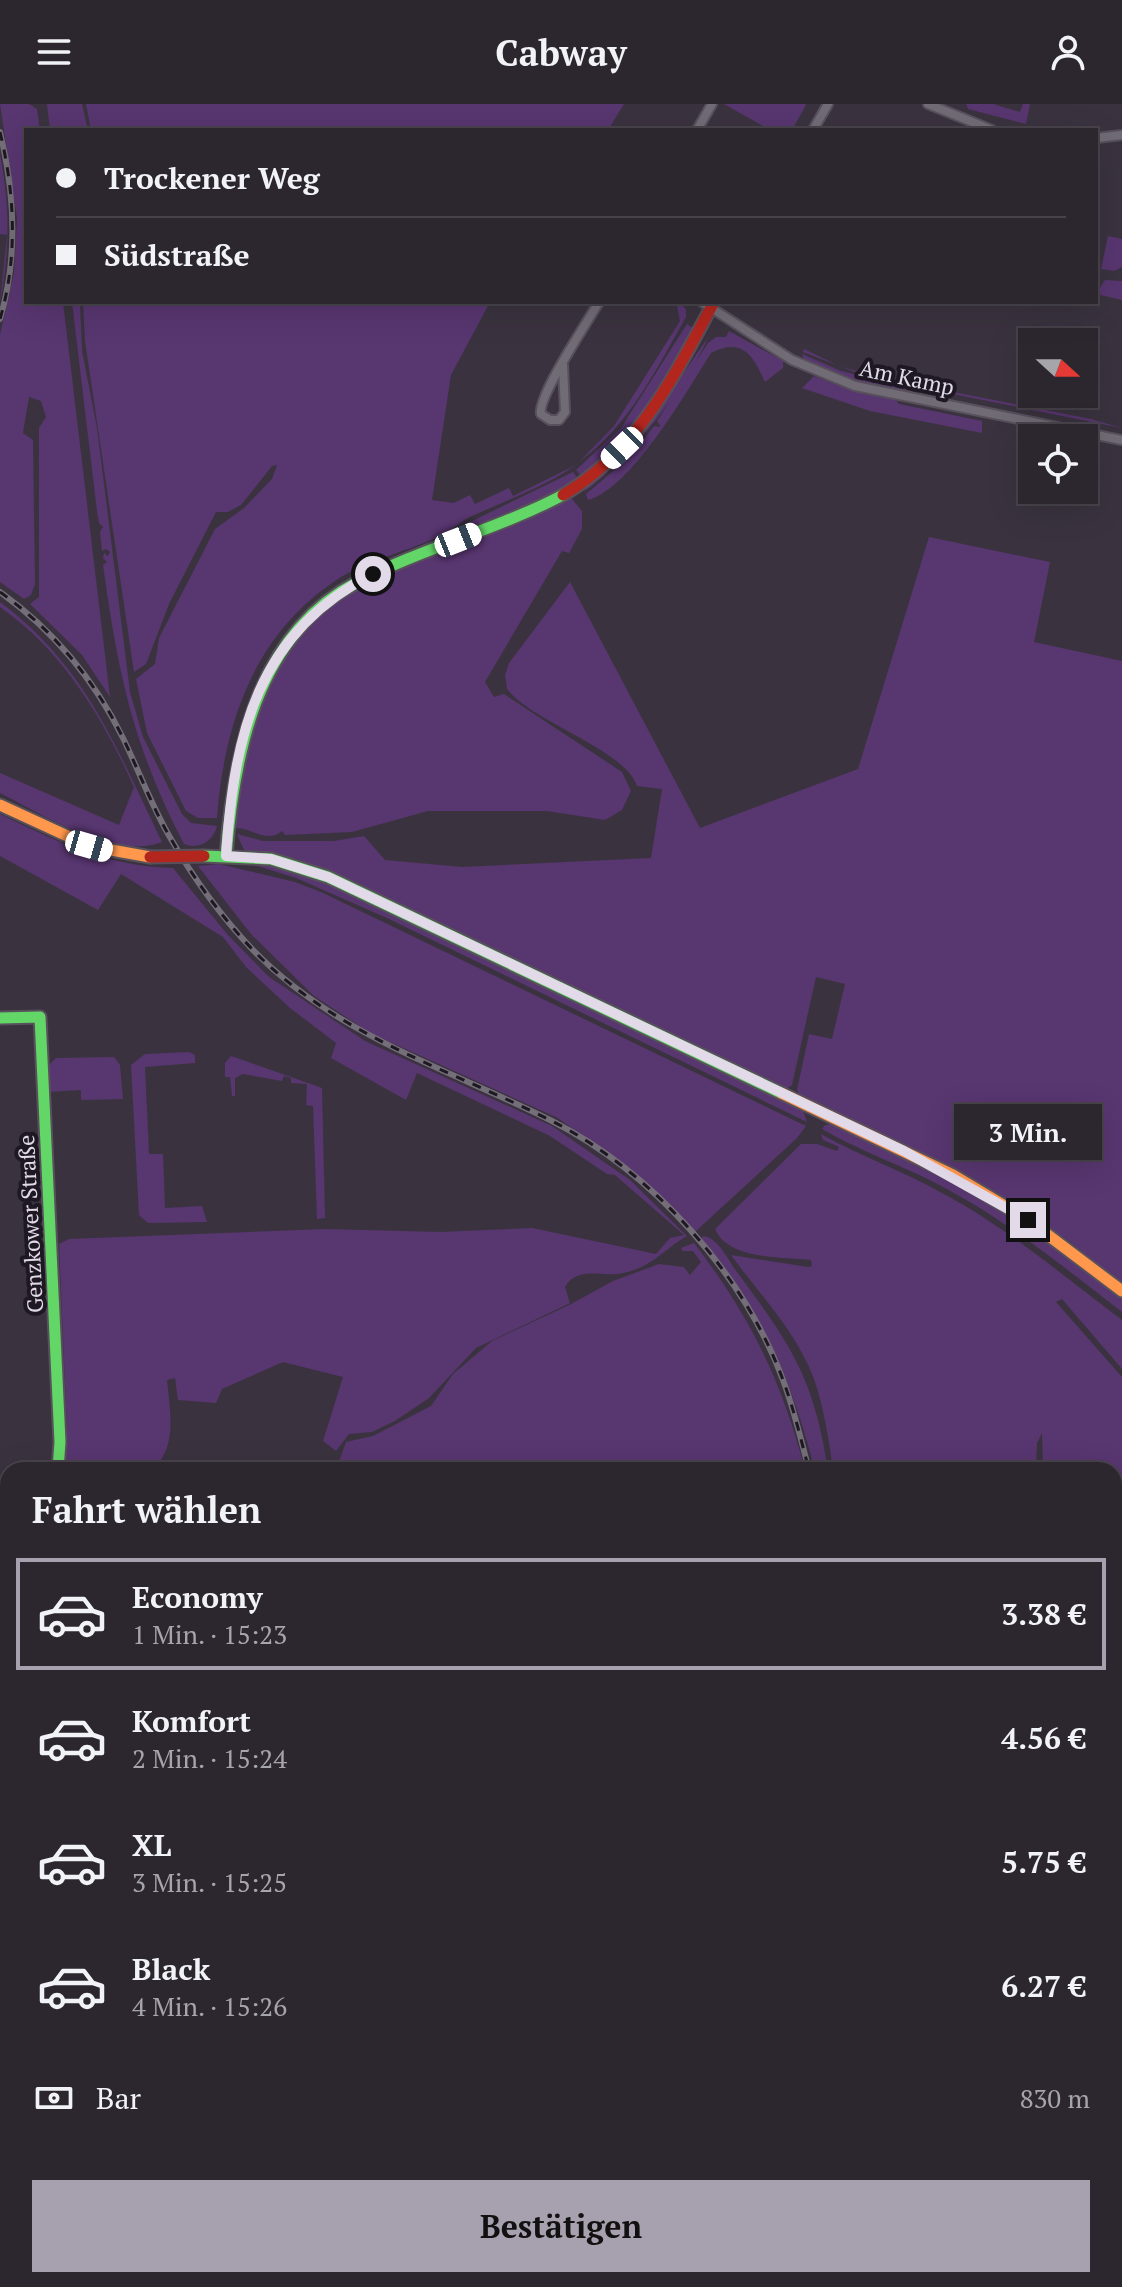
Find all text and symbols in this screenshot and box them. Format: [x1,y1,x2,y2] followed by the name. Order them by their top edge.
[495,29,627,76] text: Cabway
[32,30,76,74] icon: menu
[1046,30,1090,74] icon: person
[104,158,320,198] text: Trockener Weg
[104,235,250,275] text: Südstraße
[1018,328,1098,408] north arrow
[1018,328,1098,504] map controls
[857,353,957,401] street label: Am Kamp
[596,423,648,473] car
[1018,424,1098,504] button: locate
[431,520,485,560] car
[355,556,391,592] route start
[63,828,115,864] car
[954,1104,1102,1160] callout: 3 Min.
[989,1115,1067,1149] text: 3 Min.
[11,1134,49,1314] street label: Genzkower Straße
[1010,1202,1046,1238] route end
[32,1486,261,1533] text: Fahrt wählen
[132,1577,263,1617] text: Economy
[36,1578,108,1650] icon: car
[1001,1594,1086,1634] text: 3.38 €
[132,1617,287,1651] text: 1 Min. · 15:23
[132,1701,251,1741] text: Komfort
[36,1702,108,1774] icon: car
[1001,1718,1086,1758] text: 4.56 €
[132,1741,287,1775] text: 2 Min. · 15:24
[132,1825,171,1865] text: XL
[36,1826,108,1898] icon: car
[1001,1842,1086,1882] text: 5.75 €
[132,1865,287,1899] text: 3 Min. · 15:25
[132,1949,210,1989] text: Black
[36,1950,108,2022] icon: car
[1001,1966,1086,2006] text: 6.27 €
[132,1989,287,2023] text: 4 Min. · 15:26
[32,2076,76,2120] icon: cash
[96,2078,141,2118] text: Bar
[1020,2081,1090,2115] text: 830 m
[32,2180,1090,2272] button: Bestätigen

